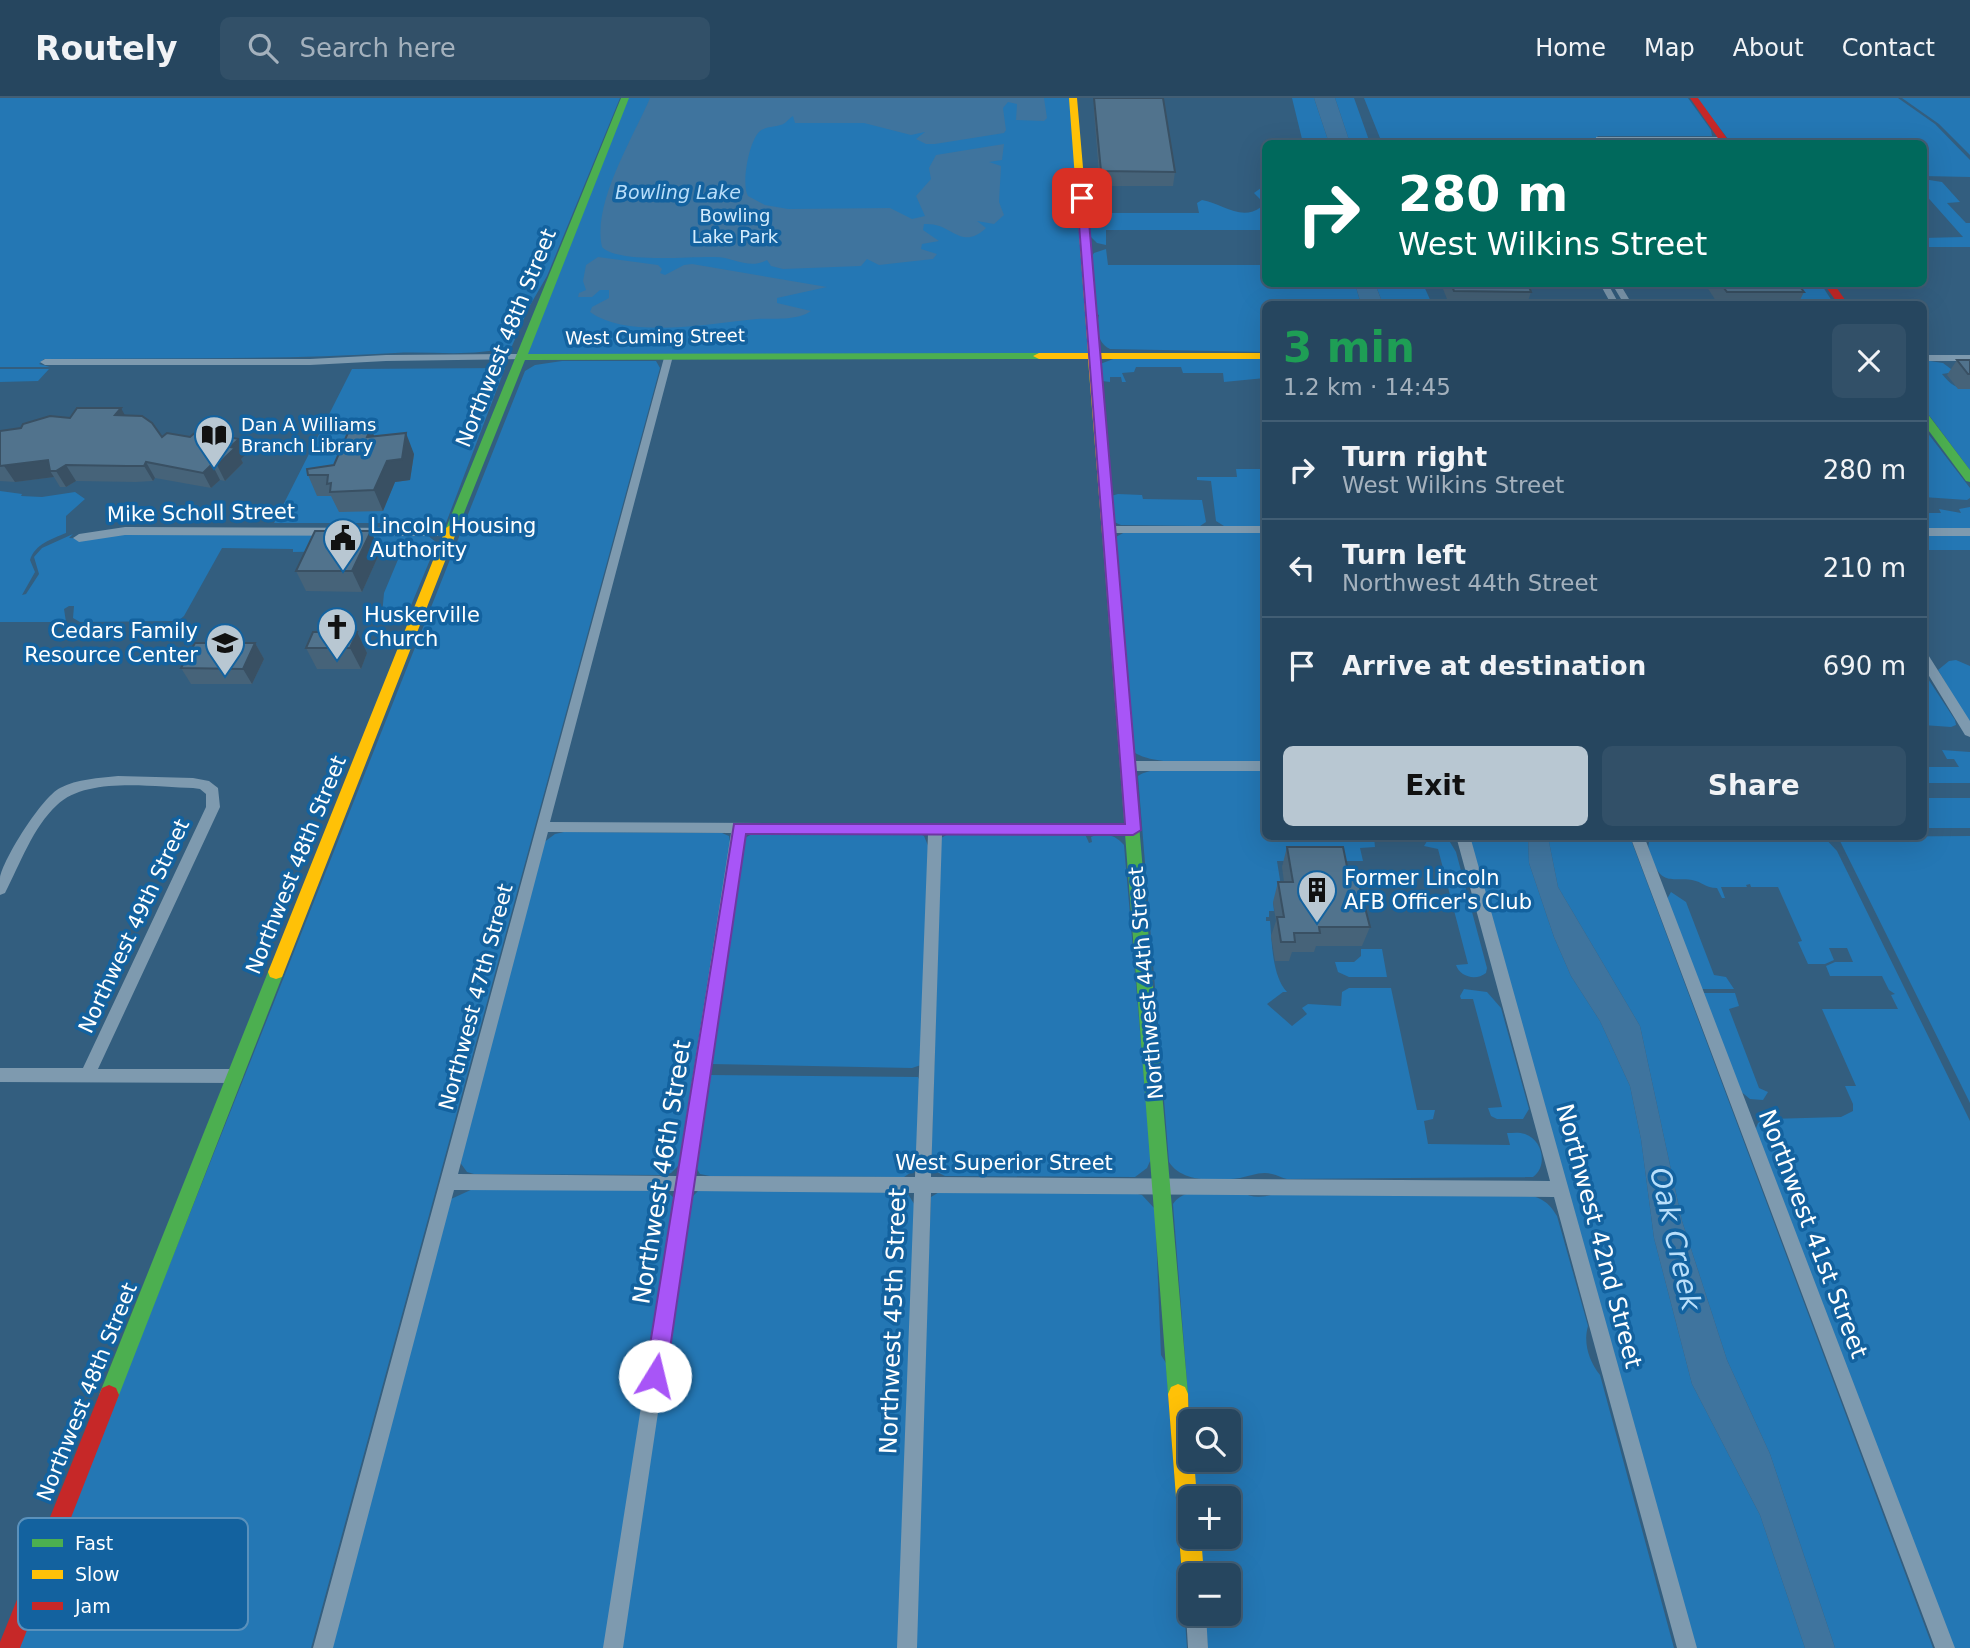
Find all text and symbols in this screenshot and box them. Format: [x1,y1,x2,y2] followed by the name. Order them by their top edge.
[220,17,710,80] search box
[35,29,178,68] text: Routely
[244,29,282,67] icon: search
[300,33,456,63] text: Search here
[1535,34,1606,62] text: Home
[1644,34,1695,62] text: Map
[1733,34,1804,62] text: About
[1842,34,1935,62] text: Contact
[1398,166,1568,223] text: 280 m
[1052,168,1112,228] pin
[1283,168,1374,259] icon: right
[1063,179,1101,217] icon: arrive
[615,181,741,203] water label: Bowling Lake
[692,205,779,247] park label: Bowling Lake Park
[451,225,561,451] street label: Northwest 48th Street
[1398,225,1707,263] text: West Wilkins Street
[1283,323,1415,372] text: 3 min
[565,324,745,349] street label: West Cuming Street
[1832,324,1906,398] button: close
[1283,374,1451,400] text: 1.2 km · 14:45
[193,414,235,469] library icon: Dan A Williams Branch Library
[241,414,376,456] place label: Dan A Williams Branch Library
[1342,442,1487,472] text: Turn right
[1283,451,1321,489] icon: right
[1823,455,1906,485] text: 280 m
[1342,472,1564,498] text: West Wilkins Street
[107,499,295,527] street label: Mike Scholl Street
[370,514,536,562] place label: Lincoln Housing Authority
[322,517,364,572] public building icon: Lincoln Housing Authority
[1342,540,1466,570] text: Turn left
[1283,549,1321,587] icon: left
[1823,553,1906,583] text: 210 m
[1342,570,1598,596] text: Northwest 44th Street
[364,603,480,651] place label: Huskerville Church
[316,606,358,661] church icon: Huskerville Church
[24,619,198,667] place label: Cedars Family Resource Center
[204,622,246,677] school or university icon: Cedars Family Resource Center
[1283,647,1321,685] icon: arrive
[1342,651,1646,681] text: Arrive at destination
[1823,651,1906,681] text: 690 m
[1283,746,1588,826] button: Exit
[1602,746,1906,826] button: Share
[241,752,351,978] street label: Northwest 48th Street
[74,815,194,1037] street label: Northwest 49th Street
[1124,866,1168,1100] street label: Northwest 44th Street
[1344,866,1532,914] place label: Former Lincoln AFB Officer's Club
[1296,869,1338,924] building icon: Former Lincoln AFB Officer's Club
[434,881,518,1113] street label: Northwest 47th Street
[627,1038,697,1306] street label: Northwest 46th Street
[1550,1101,1648,1371] street label: Northwest 42nd Street
[1753,1106,1873,1362] street label: Northwest 41st Street
[895,1151,1113,1175] street label: West Superior Street
[1643,1164,1708,1316] water label: Oak Creek
[874,1187,912,1455] street label: Northwest 45th Street
[32,1279,142,1505] street label: Northwest 48th Street
[618,1339,692,1413] position arrow
[1178,1409,1241,1626] map controls
[1178,1409,1241,1472] button: search
[1178,1486,1241,1549] button: +
[18,1518,248,1630] legend
[75,1532,113,1554] text: Fast
[75,1563,120,1585] text: Slow
[1178,1563,1241,1626] button: −
[74,1595,111,1617] text: Jam

